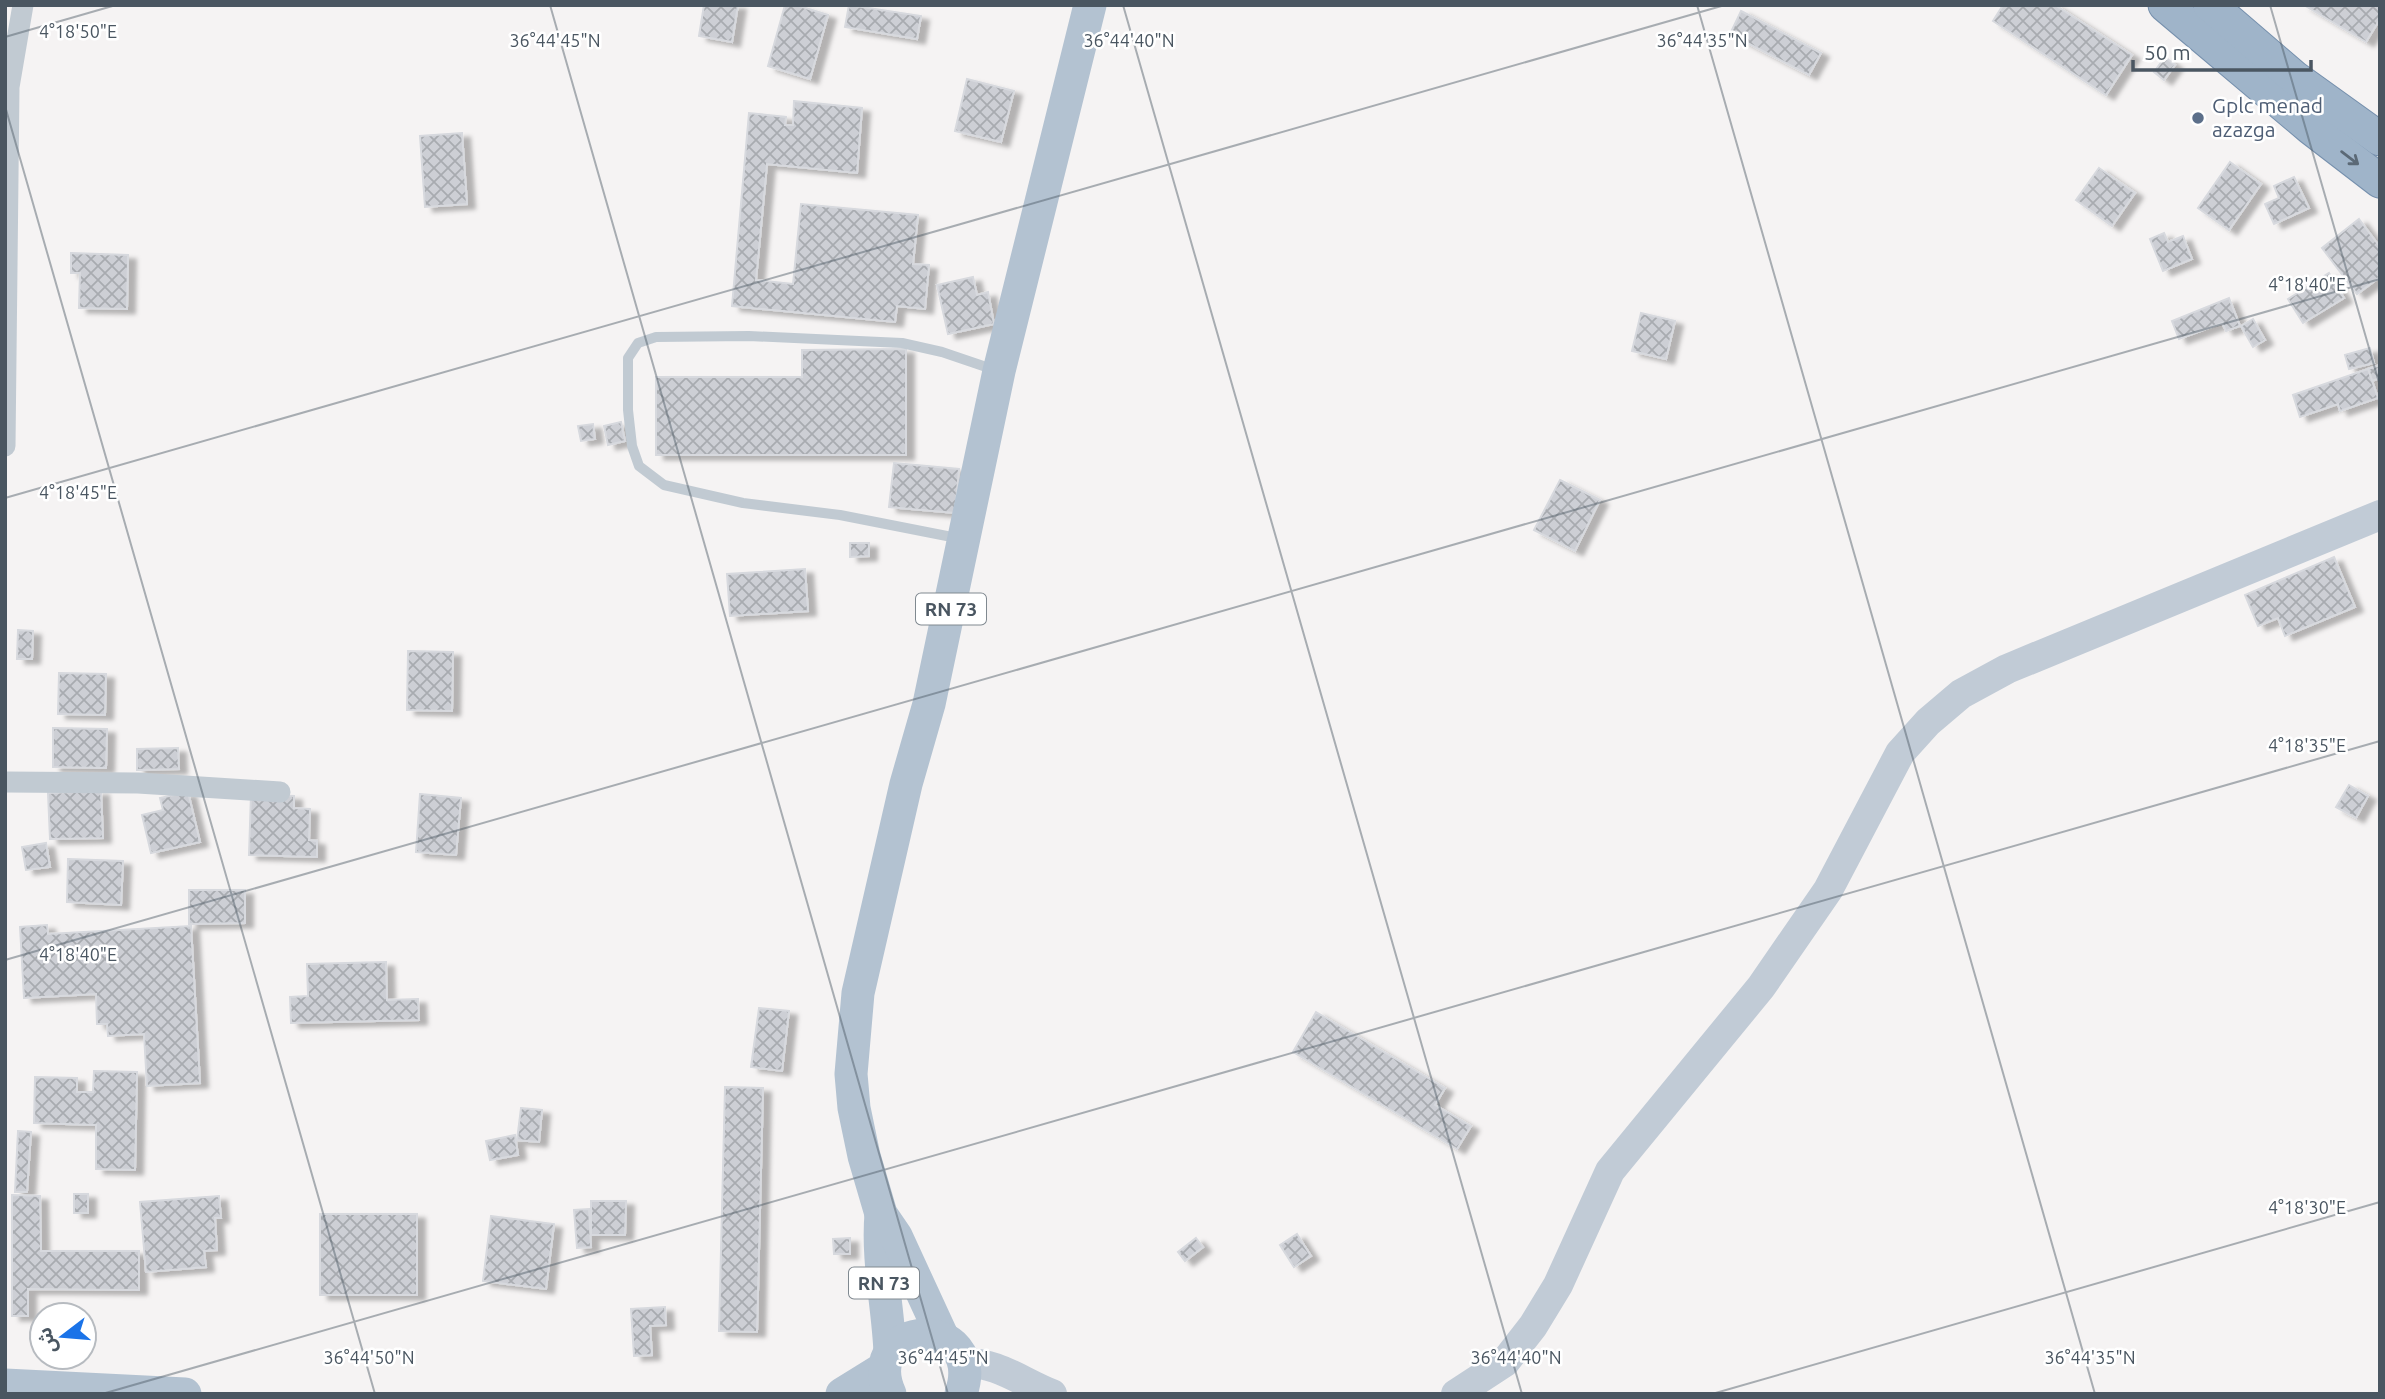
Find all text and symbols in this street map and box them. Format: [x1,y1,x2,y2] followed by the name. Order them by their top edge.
[39,21,117,41] text: 4°18'50"E
[2133,28,2312,72] scale bar
[509,30,601,50] text: 36°44'45"N
[1083,30,1175,50] text: 36°44'40"N
[1656,30,1748,50] text: 36°44'35"N
[2144,40,2191,64] text: 50 m
[2212,93,2323,141] place label: Gplc menad azazga
[2190,110,2206,126] marker: Gplc menad azazga
[2340,151,2359,166] one-way arrow
[2268,274,2346,294] text: 4°18'40"E
[39,482,117,502] text: 4°18'45"E
[916,594,986,624] road number: RN 73
[2268,735,2346,755] text: 4°18'35"E
[39,944,117,964] text: 4°18'40"E
[2268,1197,2346,1217] text: 4°18'30"E
[849,1268,919,1298] road number: RN 73
[28,1301,98,1371] north arrow
[32,1325,61,1356] text: ش
[323,1347,415,1367] text: 36°44'50"N
[897,1347,989,1367] text: 36°44'45"N
[1470,1347,1562,1367] text: 36°44'40"N
[2044,1347,2136,1367] text: 36°44'35"N

